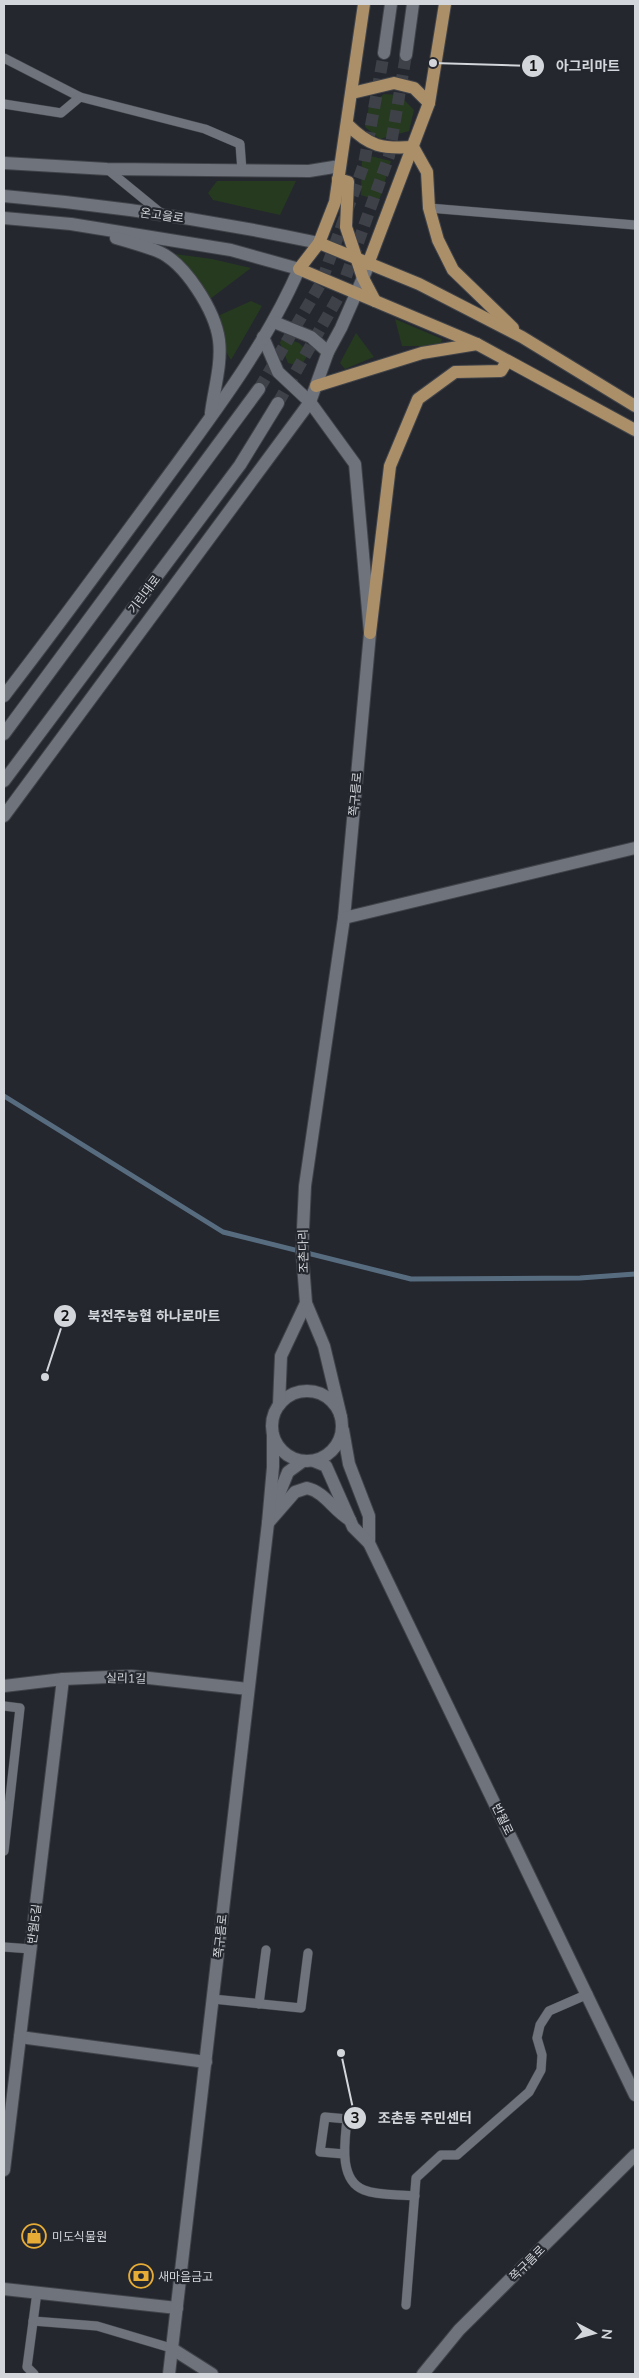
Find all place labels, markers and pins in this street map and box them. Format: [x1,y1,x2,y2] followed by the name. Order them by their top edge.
[521,51,630,80] callout: 아그리마트
[53,1302,231,1331] callout: 북전주농협 하나로마트
[343,2103,482,2132] callout: 조촌동 주민센터
[21,2223,47,2249] shop icon: 미도식물원
[52,2229,107,2244] place label: 미도식물원
[128,2263,154,2289] bank icon: 새마을금고
[158,2269,213,2284] place label: 새마을금고

